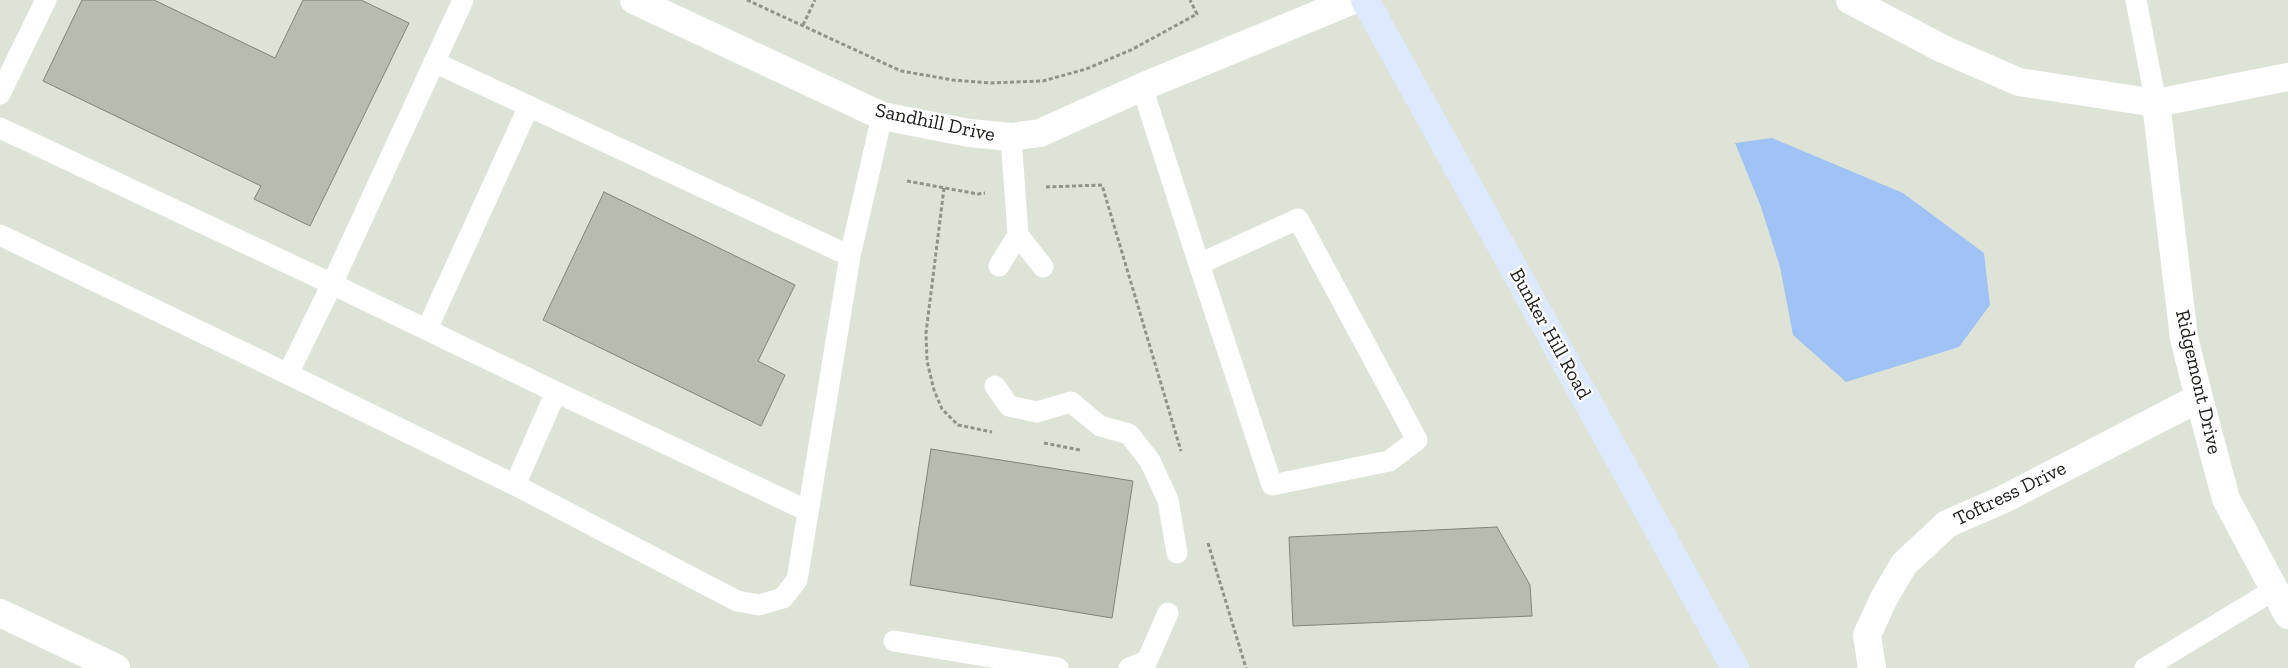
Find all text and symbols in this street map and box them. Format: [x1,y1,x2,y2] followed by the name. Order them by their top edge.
[873,99,997,147] street label: Sandhill Drive
[1504,264,1596,404] street label: Bunker Hill Road
[2170,308,2226,456] street label: Ridgemont Drive
[1950,456,2070,532] street label: Toftress Drive

